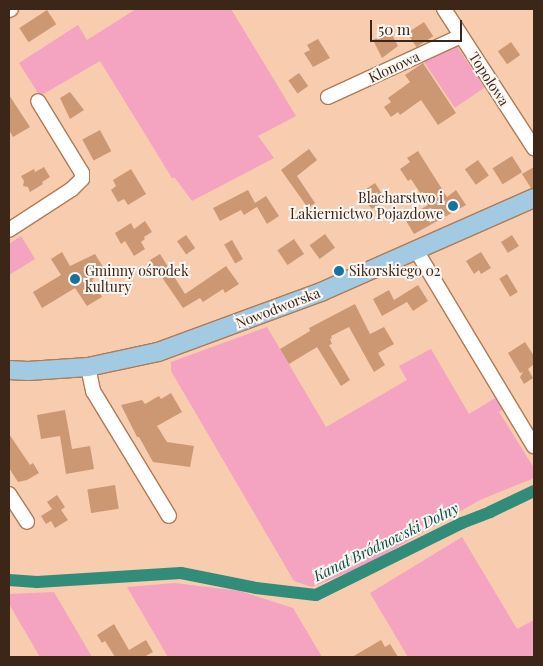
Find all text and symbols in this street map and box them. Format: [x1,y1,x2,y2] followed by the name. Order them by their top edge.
[373,10,466,42] scale bar
[378,19,410,39] text: 50 m
[366,48,422,86] street label: Klonowa
[465,49,513,109] street label: Topolowa
[290,190,443,222] place label: Blacharstwo i Lakiernictwo Pojazdowe
[447,200,459,212] marker: Blacharstwo i Lakiernictwo Pojazdowe
[85,263,189,296] place label: Gminny ośrodek kultury
[349,263,441,279] place label: Sikorskiego 02
[333,265,345,277] marker: Sikorskiego 02
[69,273,81,285] marker: Gminny ośrodek kultury
[233,284,323,332] street label: Nowodworska
[310,499,462,585] water label: Kanał Bródnowski Dolny

